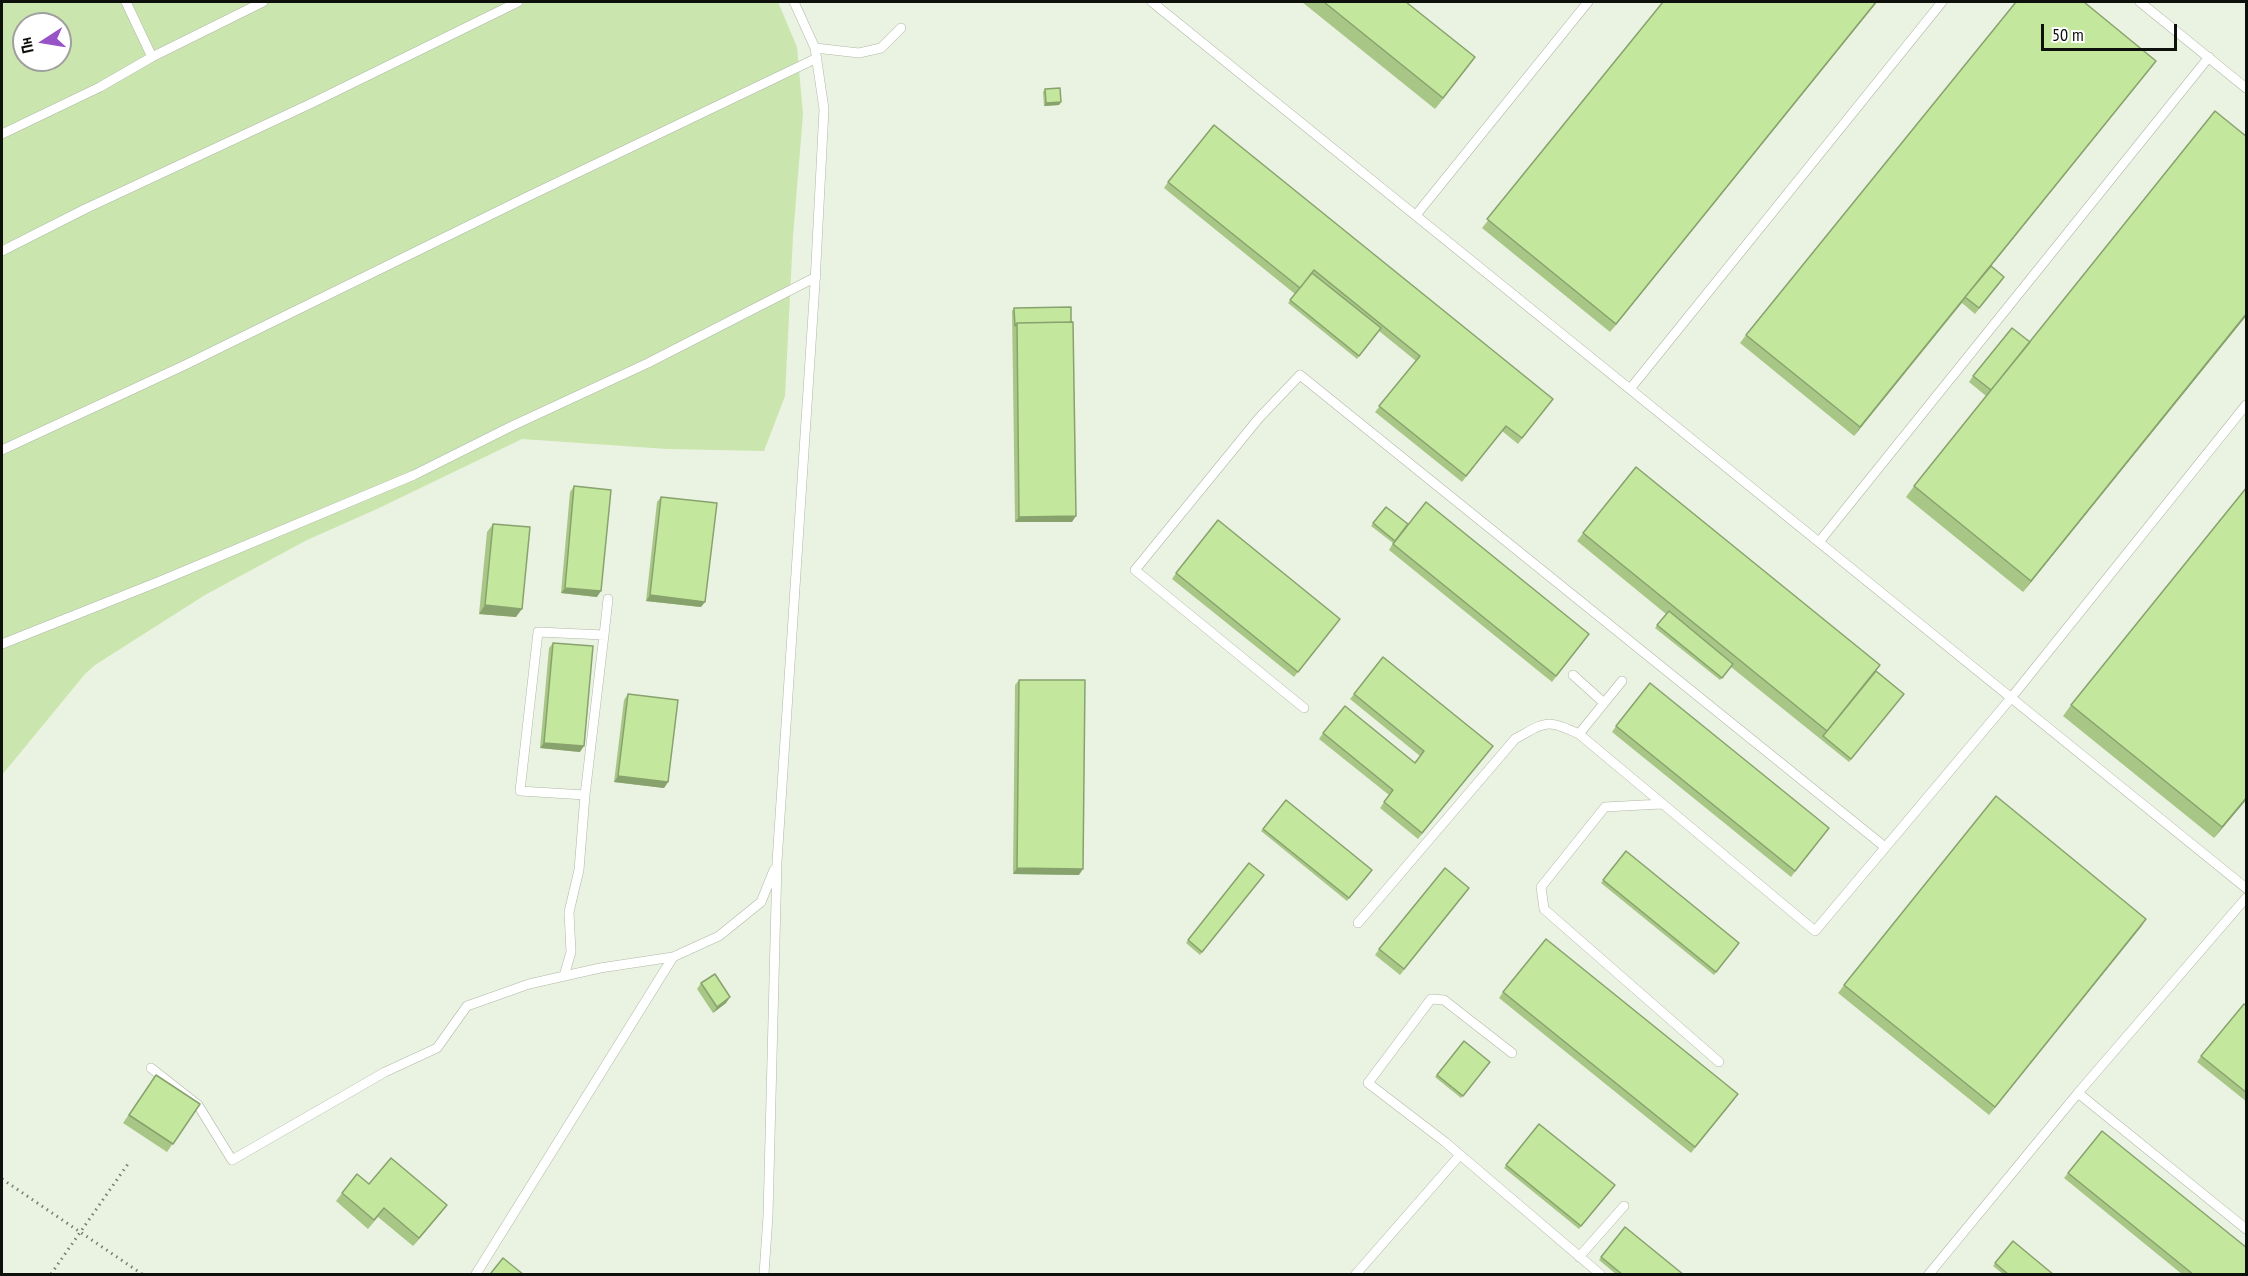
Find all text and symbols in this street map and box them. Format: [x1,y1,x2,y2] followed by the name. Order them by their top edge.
[12,12,72,72] north arrow
[2044,12,2180,50] scale bar
[2052,23,2084,46] text: 50 m
[15,36,38,55] text: Пн

